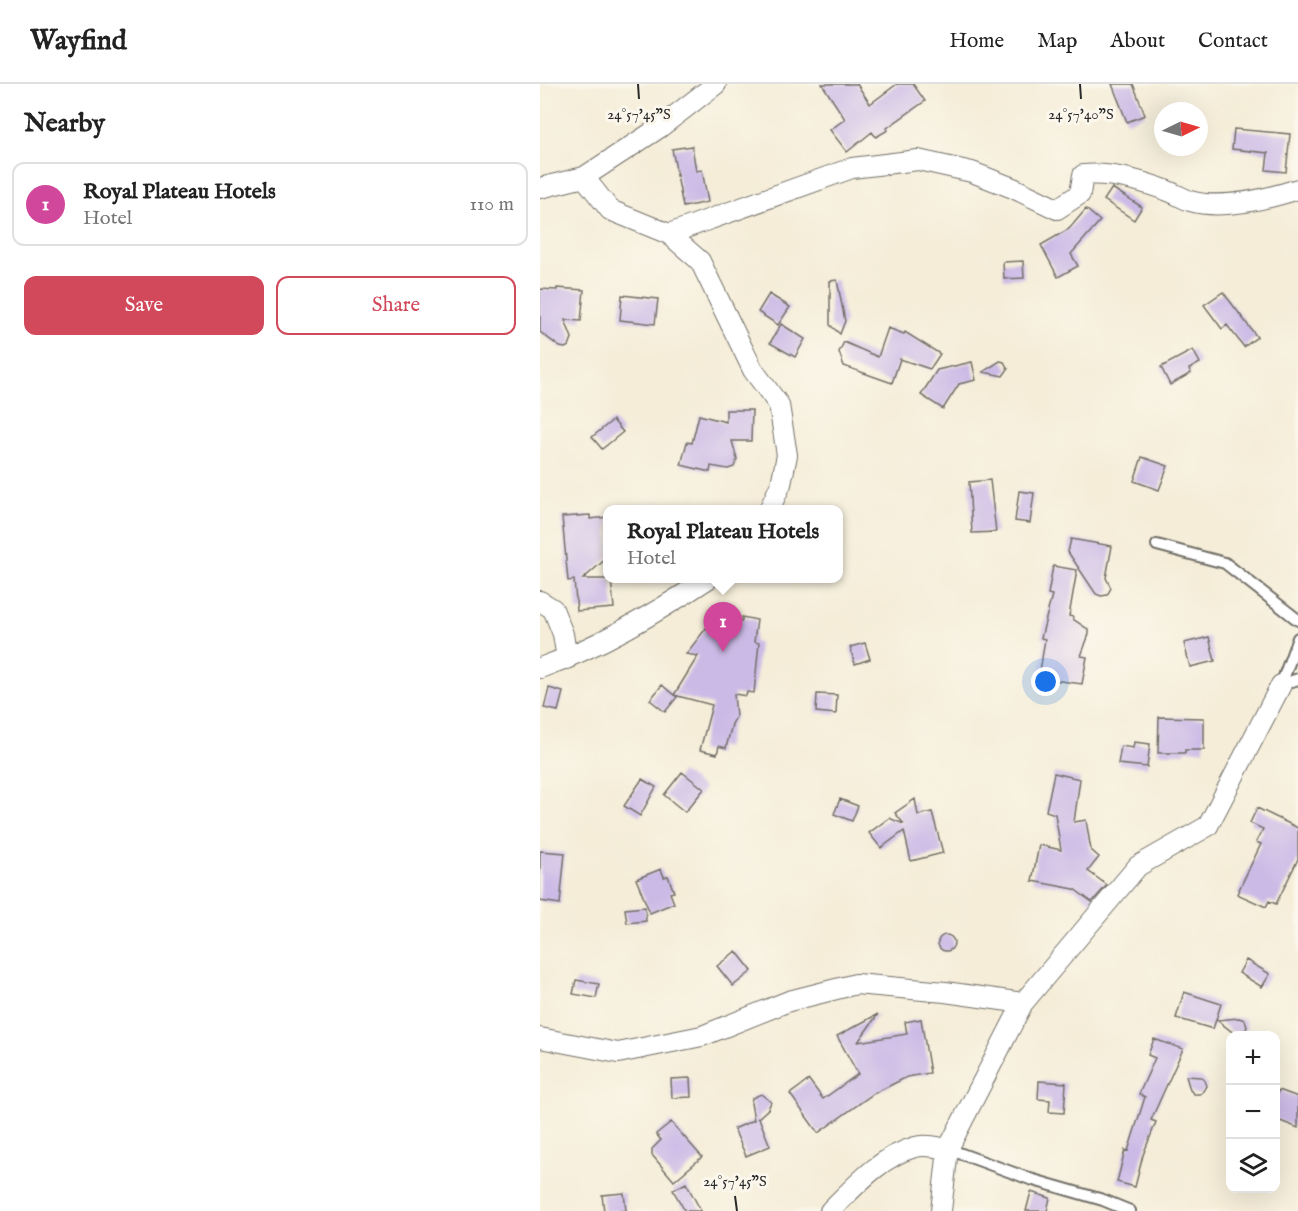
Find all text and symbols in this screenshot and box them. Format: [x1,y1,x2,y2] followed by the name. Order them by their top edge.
[30,24,127,59] text: Wayfind
[949,28,1004,55] text: Home
[1037,28,1077,55] text: Map
[1110,28,1165,55] text: About
[1198,28,1268,55] text: Contact
[1154,102,1208,156] north arrow
[607,105,671,124] text: 24°57'45"S
[1048,105,1114,124] text: 24°57'40"S
[24,107,105,140] text: Nearby
[83,178,276,206] text: Royal Plateau Hotels
[42,192,49,217] text: 1
[470,192,514,217] text: 110 m
[83,206,132,231] text: Hotel
[24,276,264,335] button: Save
[276,276,516,335] button: Share
[603,505,843,583] popup
[627,518,819,546] text: Royal Plateau Hotels
[627,546,676,571] text: Hotel
[704,602,742,652] pin: 1
[1031,667,1060,696] your location
[1226,1031,1280,1193] map controls
[1226,1031,1280,1085] button: +
[1226,1085,1280,1139] button: −
[1226,1139,1280,1193] button: layers
[703,1172,767,1191] text: 24°57'45"S

